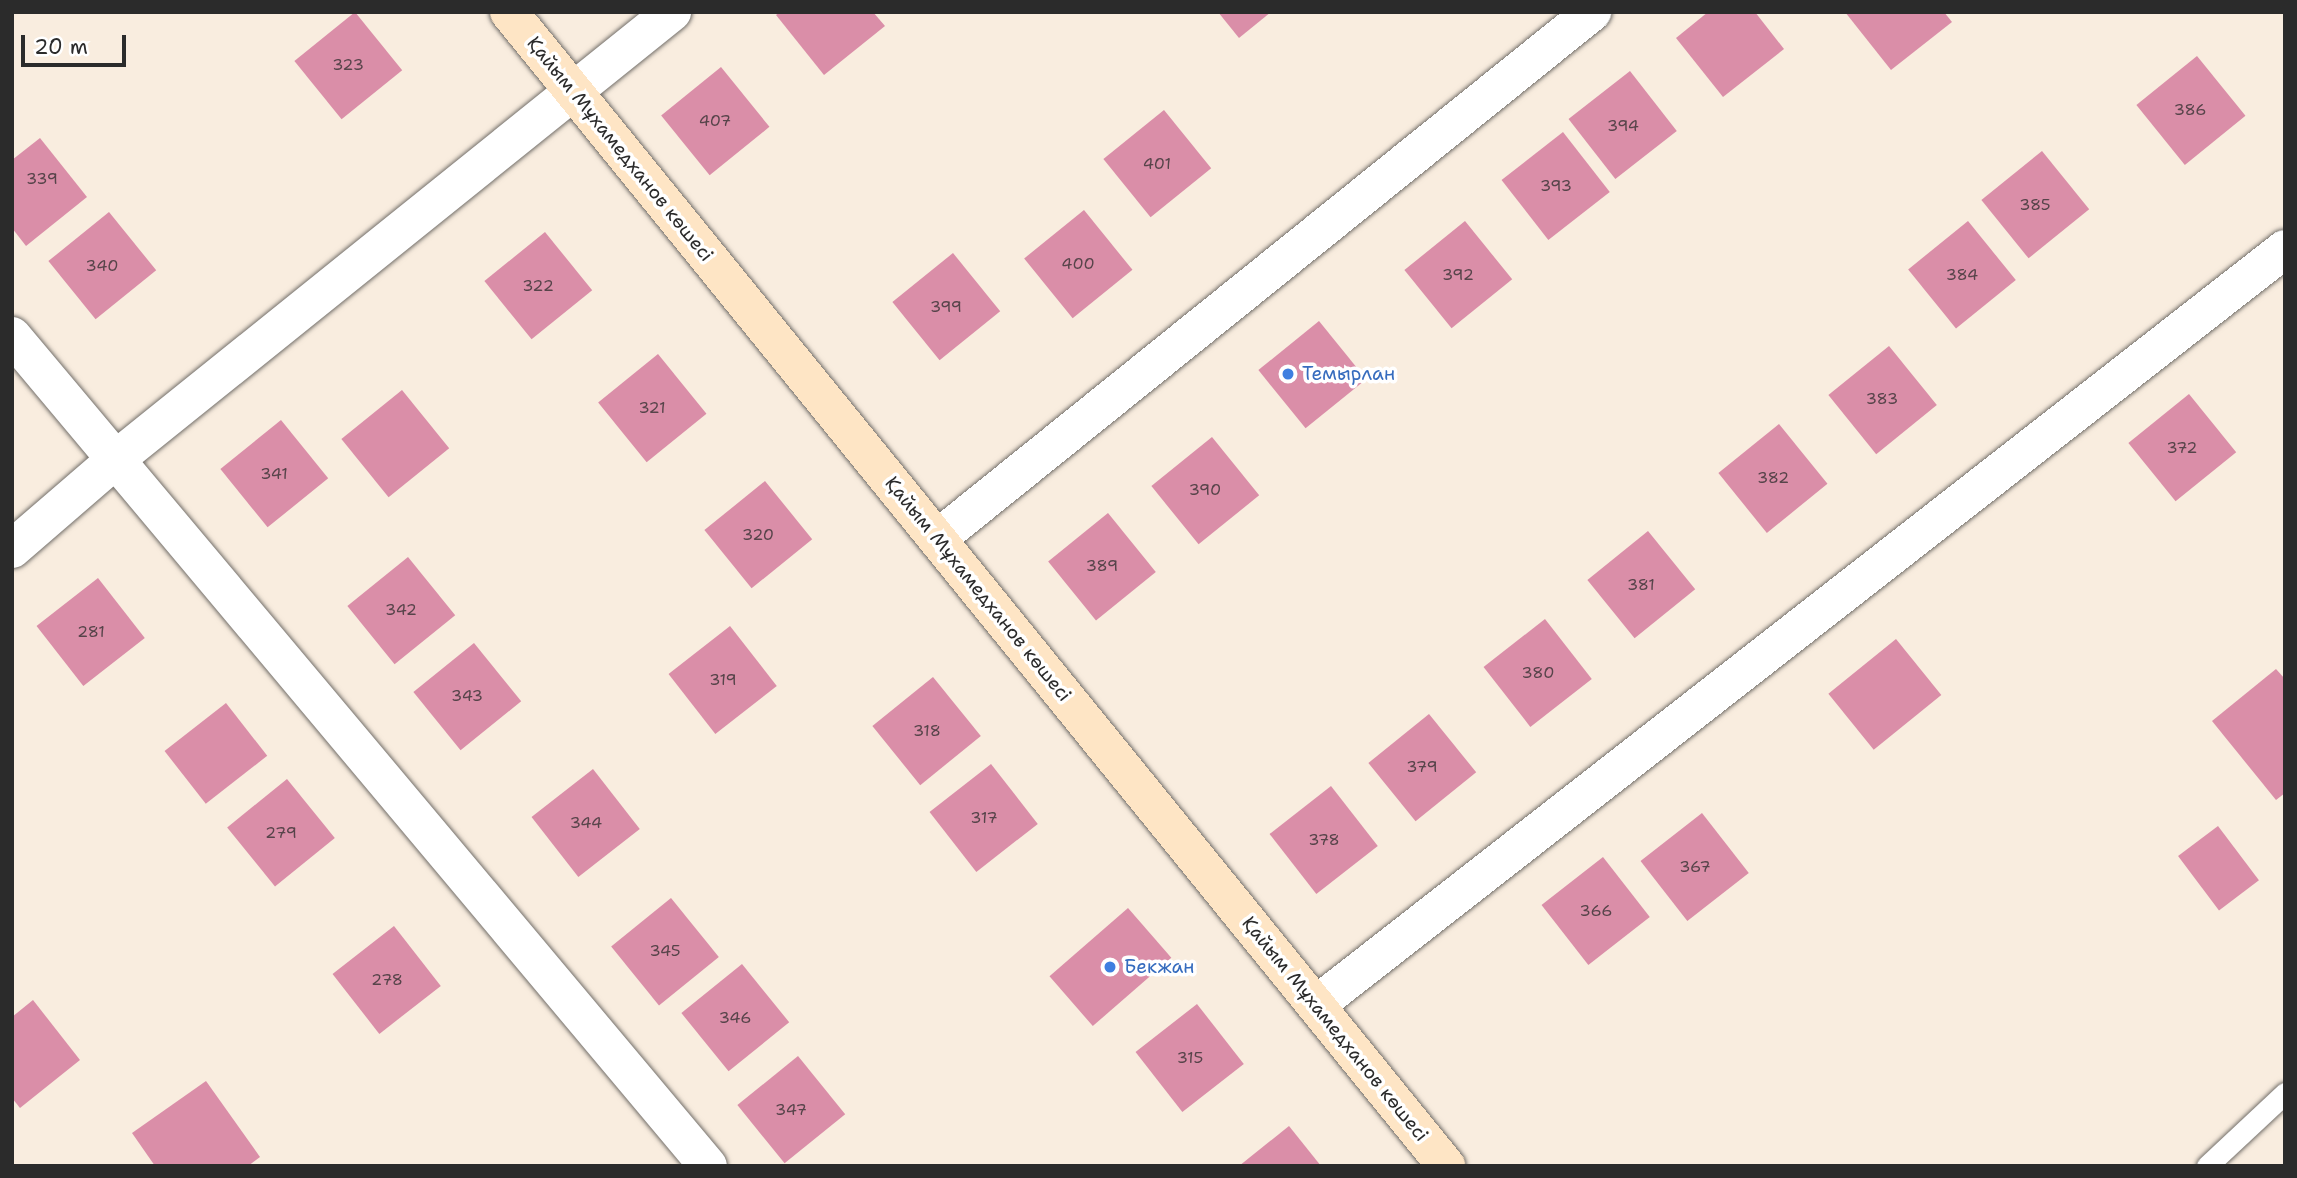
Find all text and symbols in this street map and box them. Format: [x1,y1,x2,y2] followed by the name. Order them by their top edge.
[24,21,130,65] scale bar
[522,32,718,266] street label: Қайым Мұхамедханов көшесі
[34,33,88,61] text: 20 m
[332,55,364,75] house number: 323
[2174,100,2206,120] house number: 386
[699,111,731,131] house number: 407
[1607,116,1639,136] house number: 394
[1143,154,1171,174] house number: 401
[26,169,58,189] house number: 339
[1540,176,1572,196] house number: 393
[2019,195,2051,215] house number: 385
[1061,254,1095,274] house number: 400
[86,256,118,276] house number: 340
[1442,265,1474,285] house number: 392
[1946,265,1978,285] house number: 384
[522,276,554,296] house number: 322
[930,297,962,317] house number: 399
[1302,363,1395,385] place label: Темырлан
[1280,366,1296,382] marker: Темырлан
[1866,389,1898,409] house number: 383
[638,398,666,418] house number: 321
[2167,438,2197,458] house number: 372
[260,464,288,484] house number: 341
[1757,468,1789,488] house number: 382
[880,472,1076,706] street label: Қайым Мұхамедханов көшесі
[1189,480,1221,500] house number: 390
[742,525,774,545] house number: 320
[1086,556,1118,576] house number: 389
[1627,575,1655,595] house number: 381
[385,600,417,620] house number: 342
[77,622,105,642] house number: 281
[1522,663,1554,683] house number: 380
[709,670,737,690] house number: 319
[451,686,483,706] house number: 343
[913,721,941,741] house number: 318
[1406,757,1438,777] house number: 379
[970,808,998,828] house number: 317
[570,813,602,833] house number: 344
[265,823,297,843] house number: 279
[1308,830,1340,850] house number: 378
[1679,857,1711,877] house number: 367
[1580,901,1612,921] house number: 366
[1237,912,1433,1146] street label: Қайым Мұхамедханов көшесі
[649,941,681,961] house number: 345
[1124,956,1194,978] place label: Бекжан
[1102,959,1118,975] marker: Бекжан
[371,970,403,990] house number: 278
[719,1008,751,1028] house number: 346
[1177,1048,1203,1068] house number: 315
[775,1100,807,1120] house number: 347

